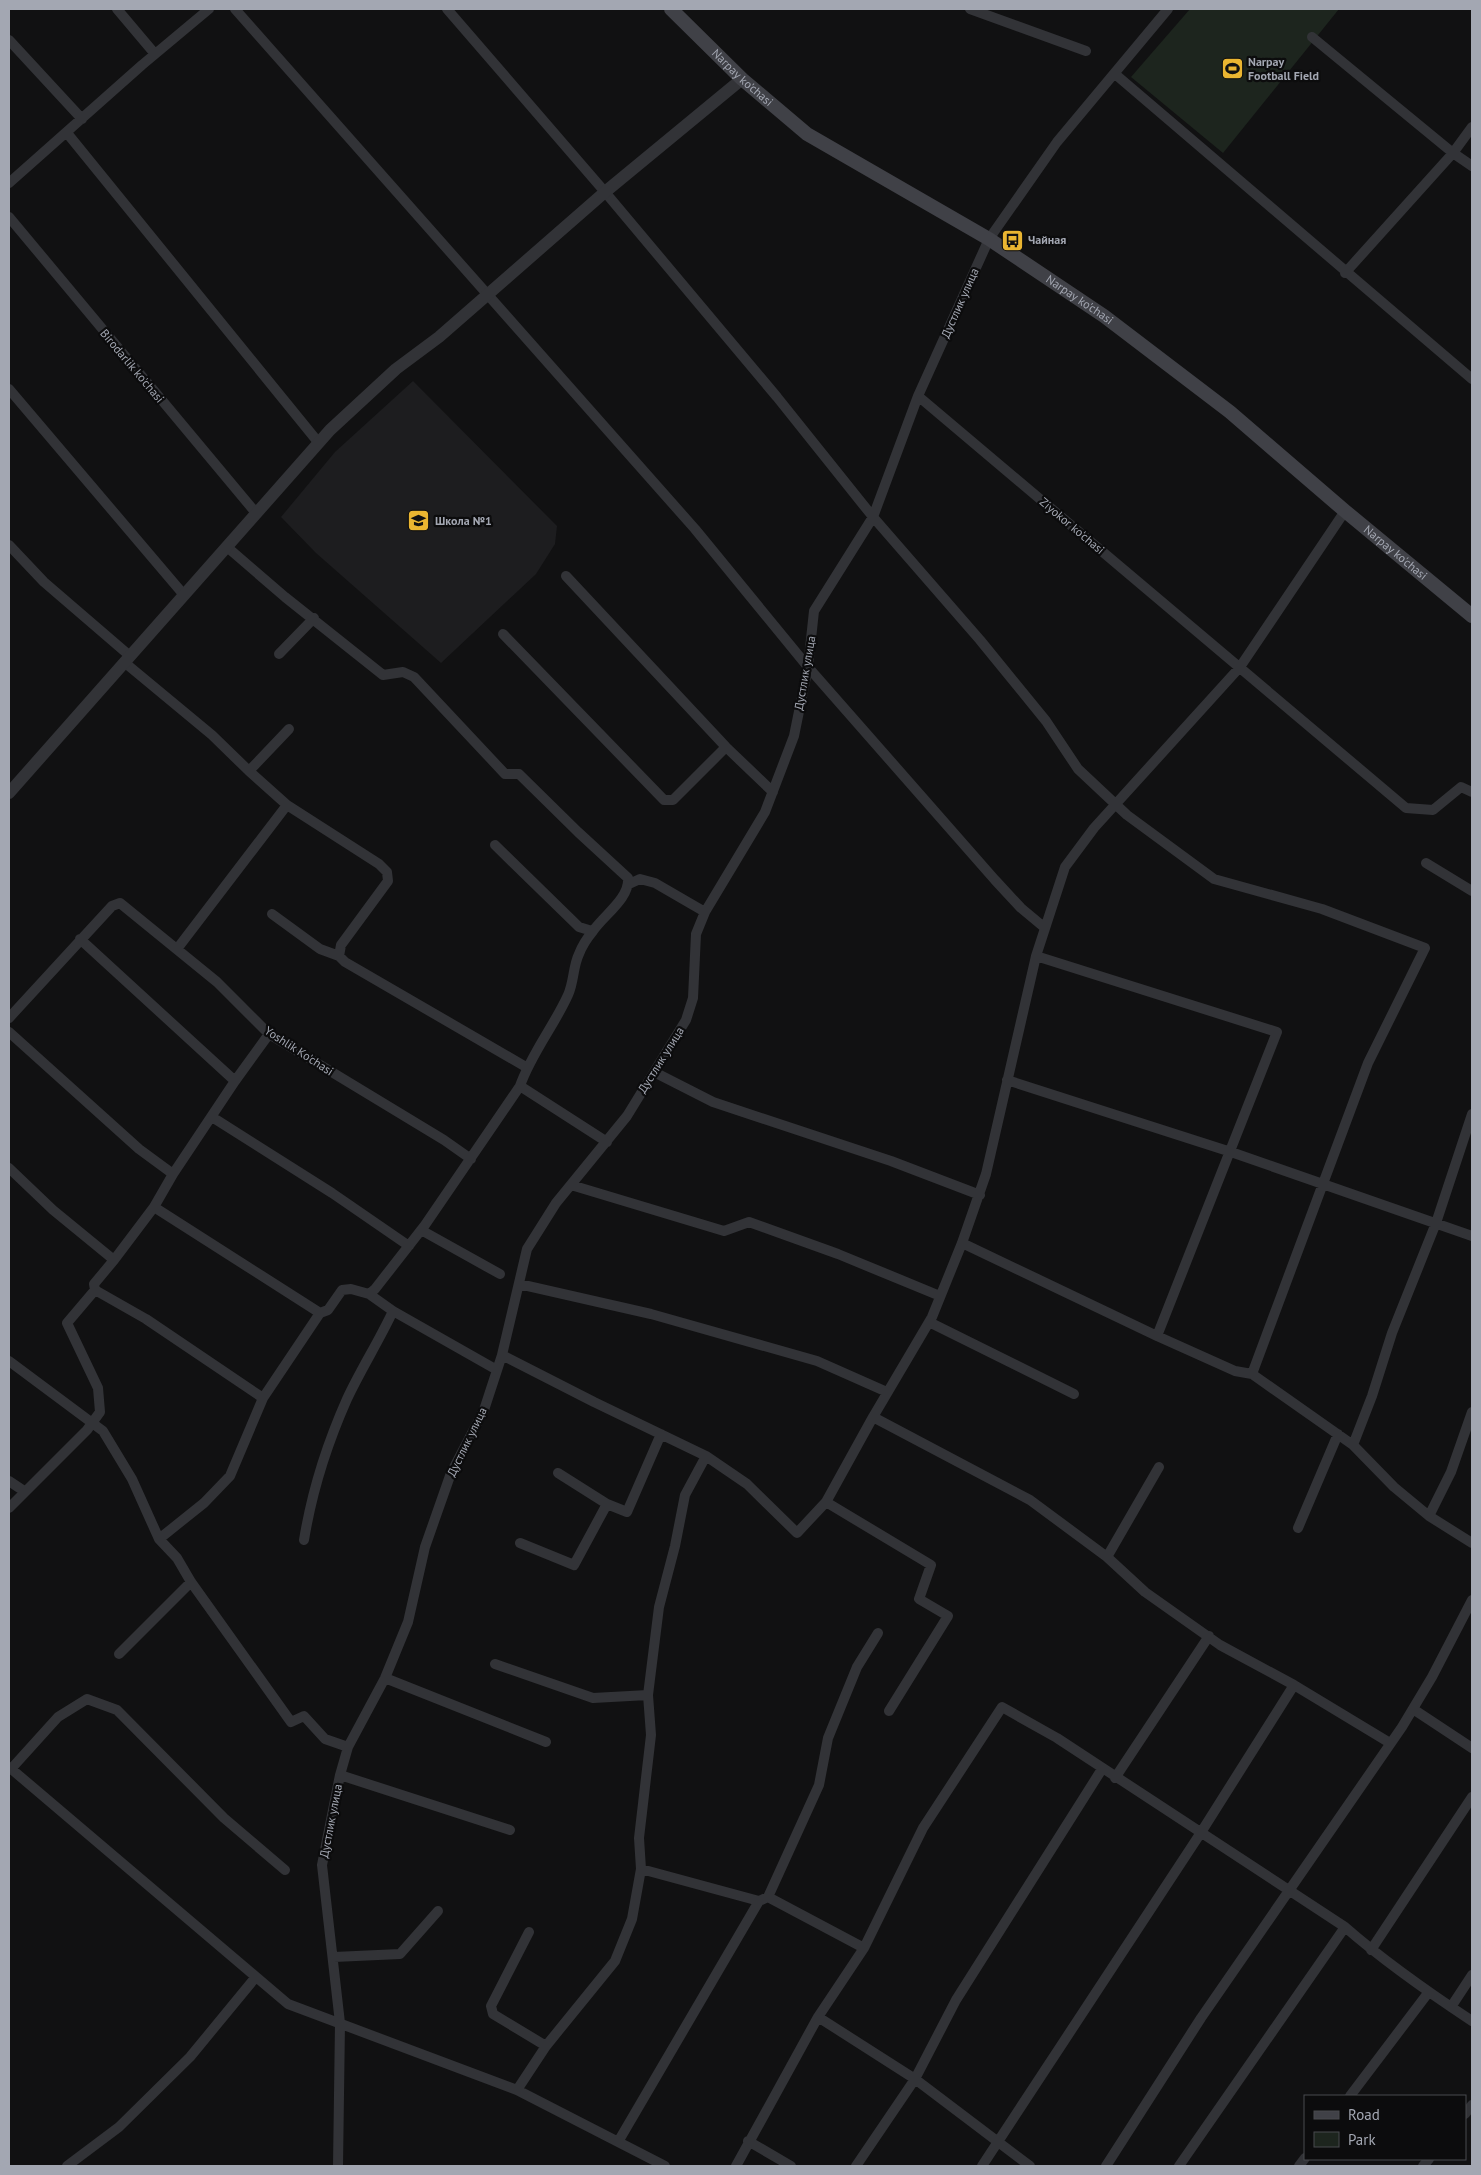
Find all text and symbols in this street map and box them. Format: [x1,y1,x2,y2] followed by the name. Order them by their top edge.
[709,45,776,109] street label: Narpay ko'chasi
[1248,54,1319,83] place label: Narpay Football Field
[1220,57,1244,81] sports icon: Narpay Football Field
[1000,228,1024,252] bus stop icon: Чайная
[1028,232,1066,247] place label: Чайная
[937,265,982,340] street label: Дустлик улица
[1043,271,1117,327] street label: Narpay ko'chasi
[97,326,168,406] street label: Birodarlik ko'chasi
[1037,494,1108,557] street label: Ziyokor ko'chasi
[407,509,431,533] school or university icon: Школа №1
[435,513,492,528] place label: Школа №1
[1361,522,1431,583] street label: Narpay ko'chasi
[791,635,818,711] street label: Дустлик улица
[262,1023,337,1078] street label: Yoshlik Ko'chasi
[634,1024,687,1096] street label: Дустлик улица
[443,1405,490,1479] street label: Дустлик улица
[316,1783,345,1859] street label: Дустлик улица
[1304,2095,1466,2160] legend
[1348,2105,1380,2124] text: Road
[1348,2130,1376,2149] text: Park

